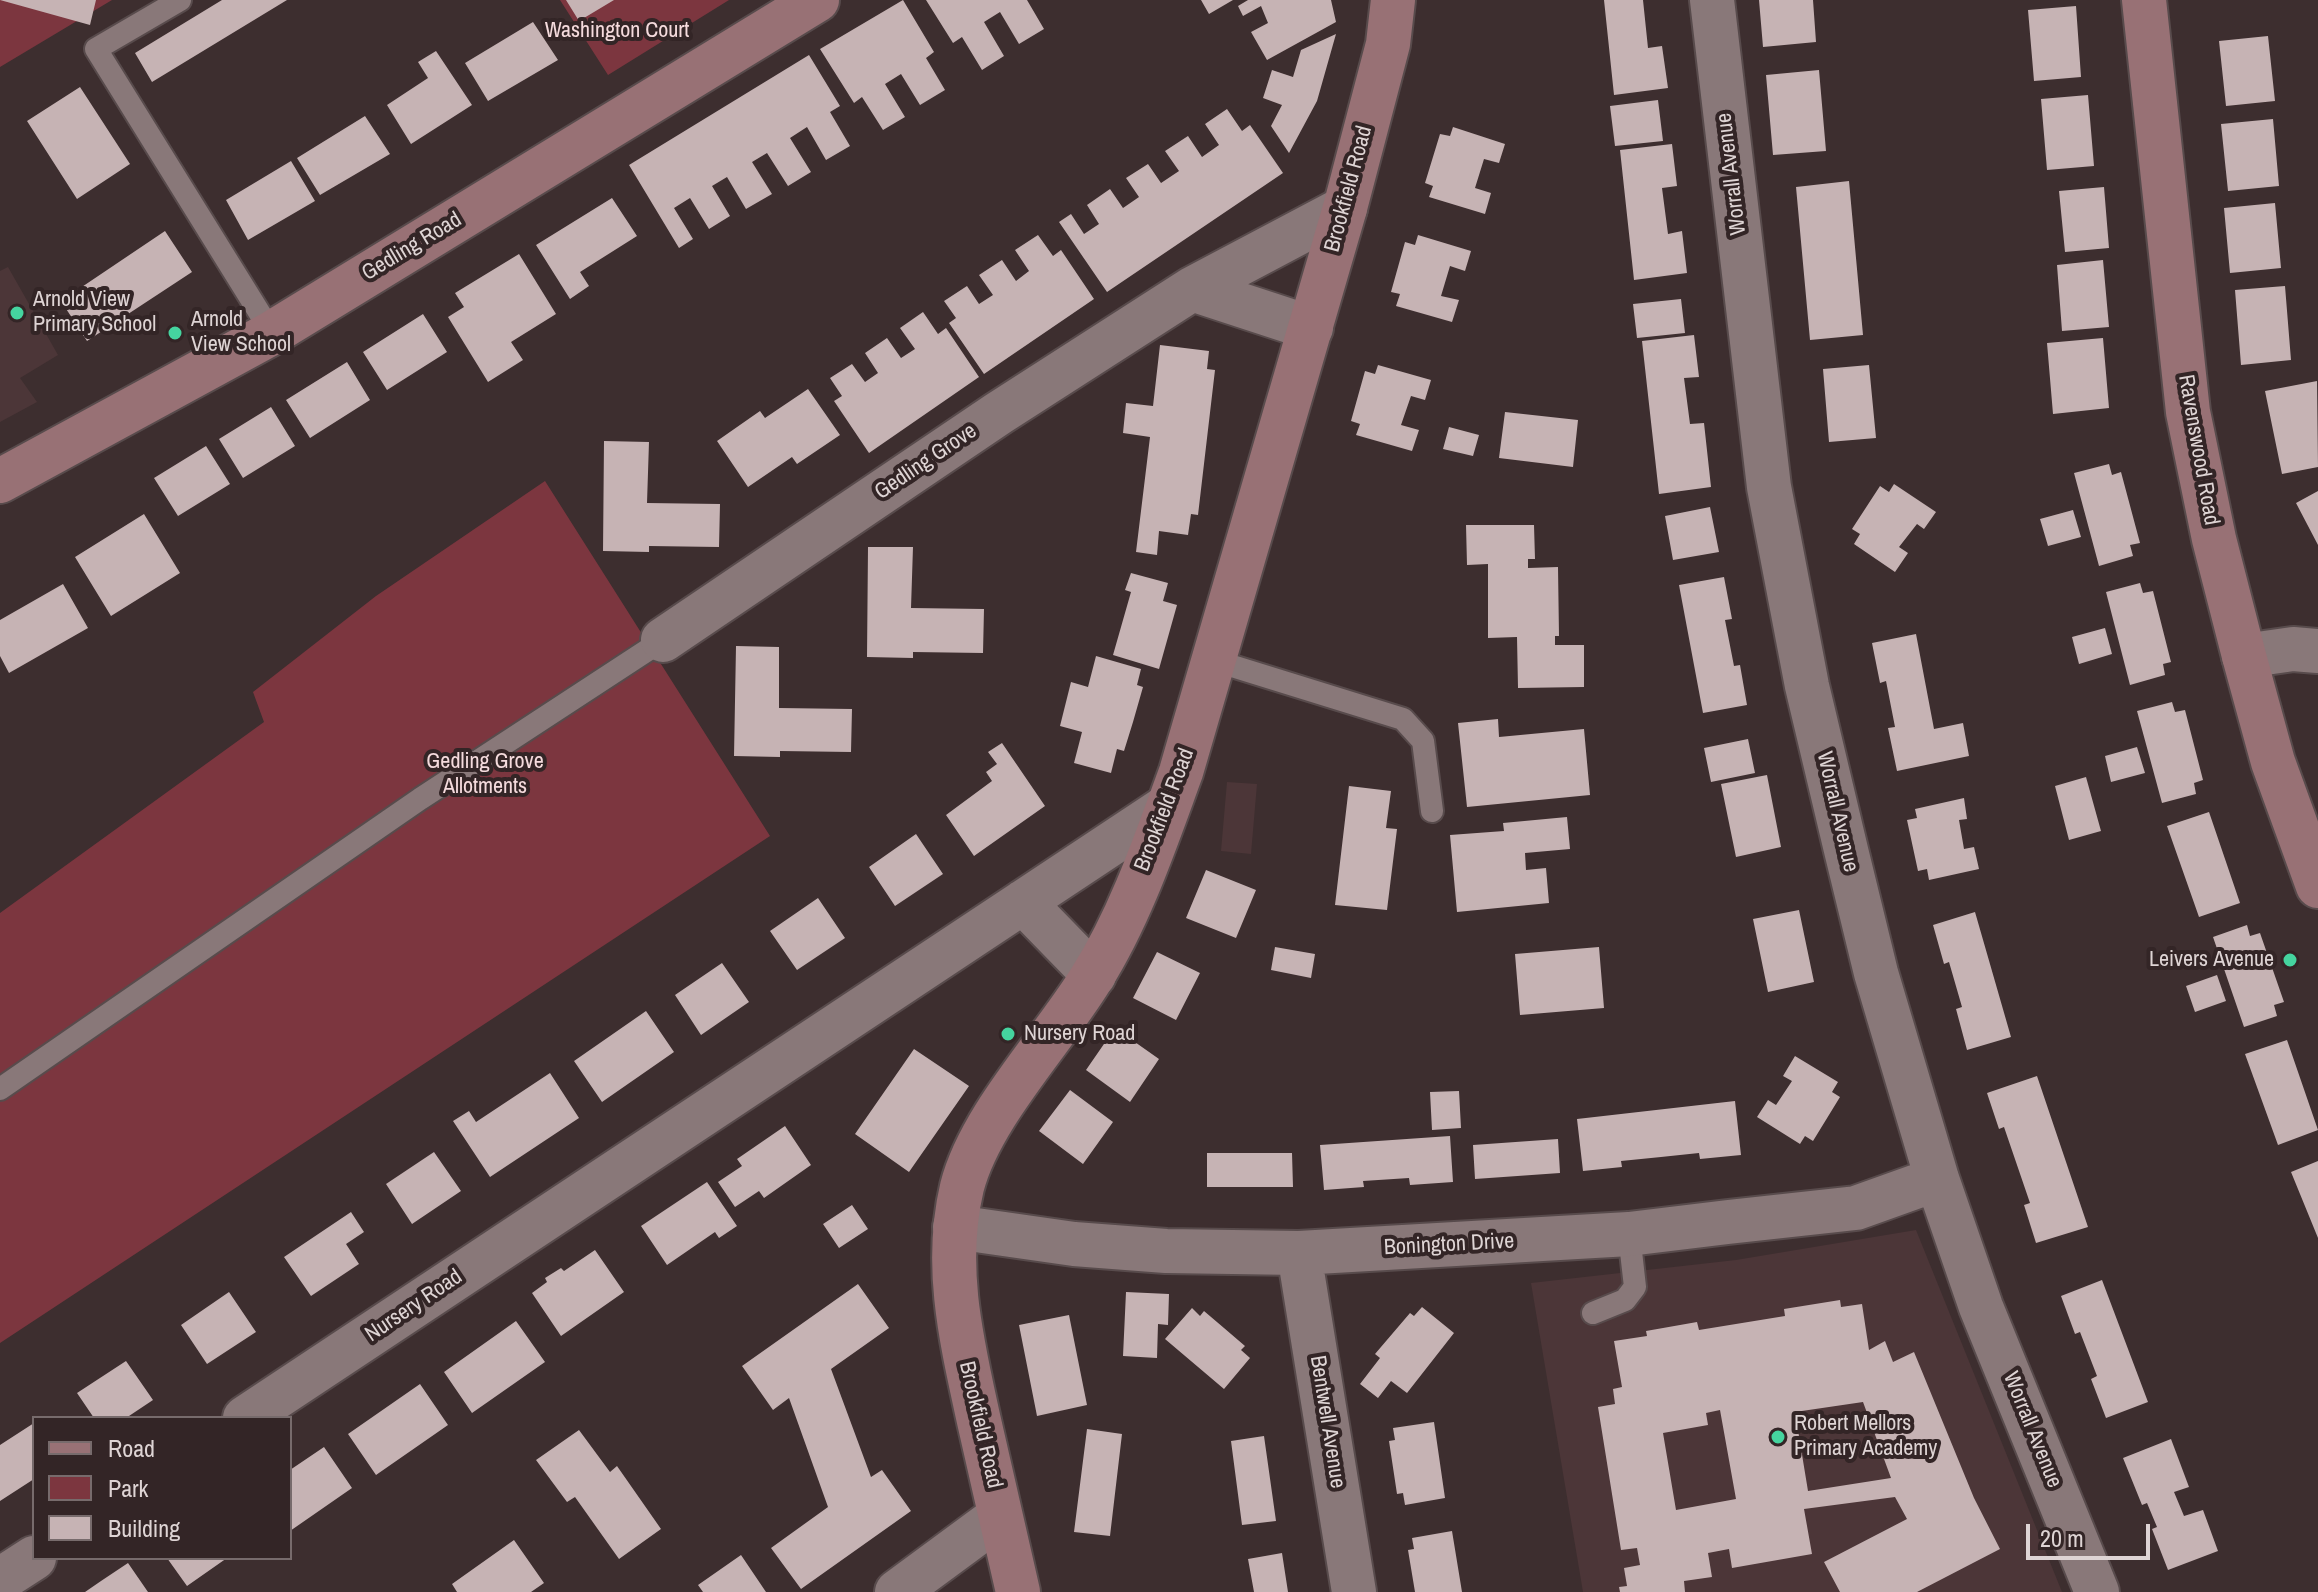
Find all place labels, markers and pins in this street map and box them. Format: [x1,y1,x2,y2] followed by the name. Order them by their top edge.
[33,287,156,338] place label: Arnold View Primary School
[8,304,26,322] marker: Arnold View Primary School
[191,307,291,358] place label: Arnold View School
[166,324,184,342] marker: Arnold View School
[2149,947,2274,973] place label: Leivers Avenue
[2281,951,2299,969] marker: Leivers Avenue
[1024,1021,1135,1047] place label: Nursery Road
[999,1025,1017,1043] marker: Nursery Road
[1794,1411,1937,1462] place label: Robert Mellors Primary Academy
[1769,1428,1787,1446] marker: Robert Mellors Primary Academy

